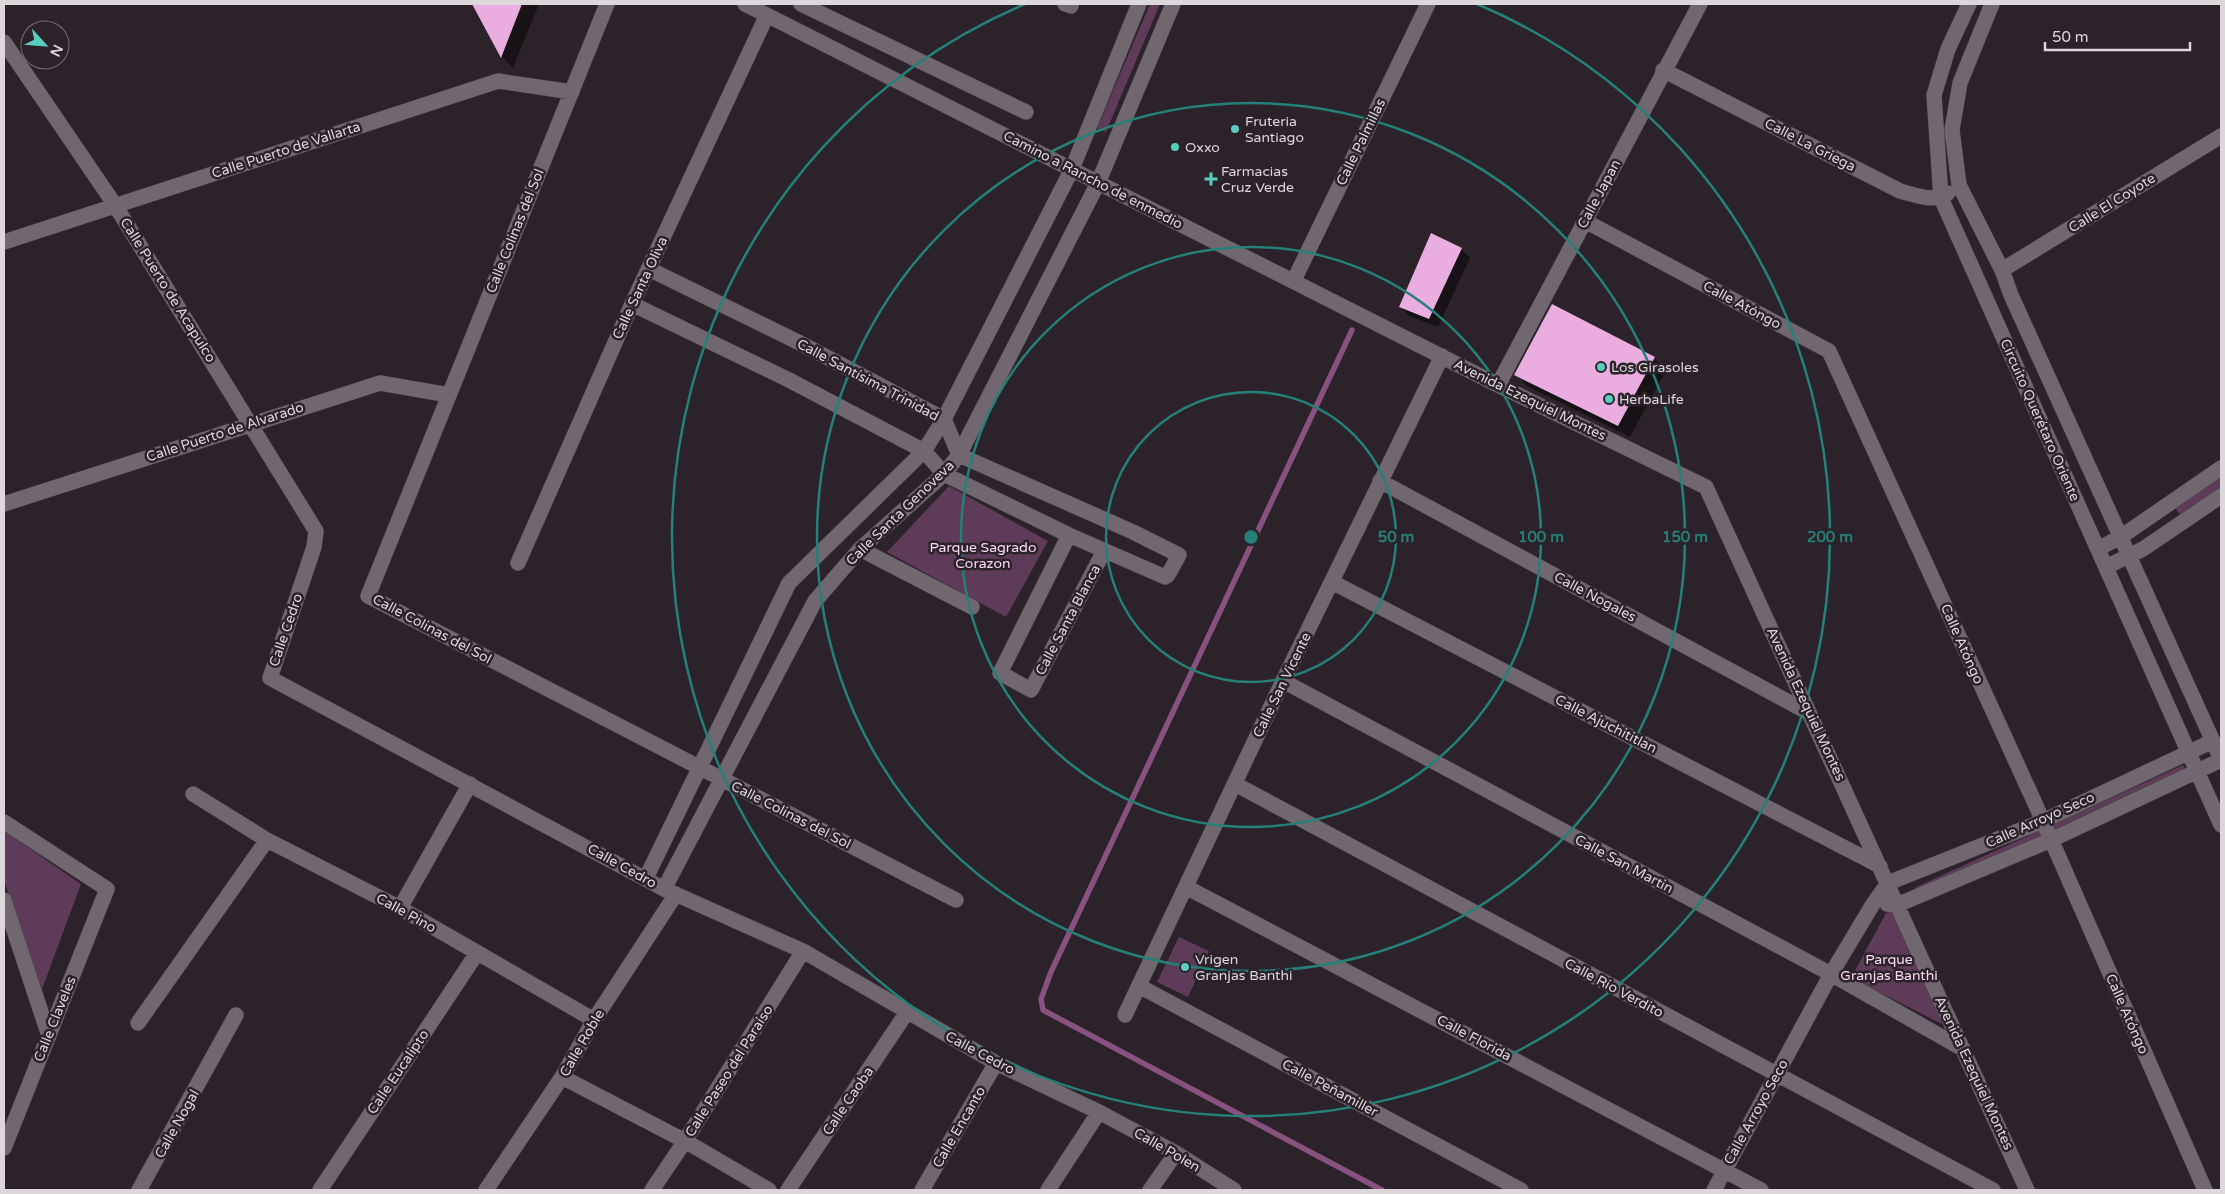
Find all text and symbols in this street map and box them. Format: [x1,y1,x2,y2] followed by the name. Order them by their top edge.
[20,20,70,70] north arrow
[2045,20,2190,52] scale bar
[2052,28,2089,46] text: 50 m
[46,42,66,59] text: N
[1333,96,1389,188] street label: Calle Palmillas
[1245,113,1304,146] place label: Fruteria Santiago
[1762,115,1858,175] street label: Calle La Griega
[210,118,362,182] street label: Calle Puerto de Vallarta
[1229,123,1241,135] marker: Fruteria Santiago
[1000,127,1186,233] street label: Camino a Rancho de enmedio
[1185,139,1220,156] place label: Oxxo
[1169,141,1181,153] marker: Oxxo
[1574,157,1624,231] street label: Calle Japan
[1221,163,1294,196] place label: Farmacias Cruz Verde
[482,166,548,296] street label: Calle Colinas del Sol
[2065,169,2159,236] street label: Calle El Coyote
[1205,173,1217,185] marker: Farmacias Cruz Verde
[116,214,220,366] street label: Calle Puerto de Acapulco
[609,234,671,342] street label: Calle Santa Oliva
[1700,277,1784,333] street label: Calle Atóngo
[794,335,942,425] street label: Calle Santísima Trinidad
[1996,336,2084,504] street label: Circuito Querétaro Oriente
[1451,356,1609,444] street label: Avenida Ezequiel Montes
[1611,359,1699,376] place label: Los Girasoles
[1595,361,1607,373] marker: Los Girasoles
[1619,391,1684,408] place label: HerbaLife
[1603,393,1615,405] marker: HerbaLife
[144,398,306,466] street label: Calle Puerto de Alvarado
[842,457,958,569] street label: Calle Santa Genoveva
[1242,528,1260,546] centre of rings
[1378,528,1414,546] text: 50 m
[1518,528,1564,546] text: 100 m
[1662,528,1708,546] text: 150 m
[1807,528,1853,546] text: 200 m
[930,539,1036,572] park label: Parque Sagrado Corazon
[1032,562,1104,678] street label: Calle Santa Blanca
[1551,568,1639,626] street label: Calle Nogales
[370,590,494,668] street label: Calle Colinas del Sol
[266,591,306,669] street label: Calle Cedro
[1937,601,1987,687] street label: Calle Atóngo
[1763,625,1849,784] street label: Avenida Ezequiel Montes
[1249,630,1315,740] street label: Calle San Vicente
[1552,691,1660,757] street label: Calle Ajuchititlan
[728,777,854,853] street label: Calle Colinas del Sol
[1983,788,2097,852] street label: Calle Arroyo Seco
[1572,831,1676,897] street label: Calle San Martin
[585,840,659,892] street label: Calle Cedro
[373,890,439,936] street label: Calle Pino
[1195,951,1292,984] place label: Vrigen Granjas Banthi
[1840,951,1938,984] park label: Parque Granjas Banthi
[1562,955,1666,1021] street label: Calle Río Verdito
[1179,961,1191,973] marker: Vrigen Granjas Banthi
[2102,971,2152,1057] street label: Calle Atóngo
[30,974,80,1064] street label: Calle Claveles
[1931,994,2017,1153] street label: Avenida Ezequiel Montes
[681,1002,777,1140] street label: Calle Paseo del Paraíso
[556,1006,608,1080] street label: Calle Roble
[1434,1011,1514,1065] street label: Calle Florida
[363,1027,433,1117] street label: Calle Eucalipto
[942,1028,1018,1078] street label: Calle Cedro
[1279,1056,1381,1121] street label: Calle Peñamiller
[1720,1057,1792,1167] street label: Calle Arroyo Seco
[819,1064,877,1138] street label: Calle Caoba
[929,1083,989,1171] street label: Calle Encanto
[151,1087,203,1161] street label: Calle Nogal
[1131,1124,1203,1176] street label: Calle Polen

